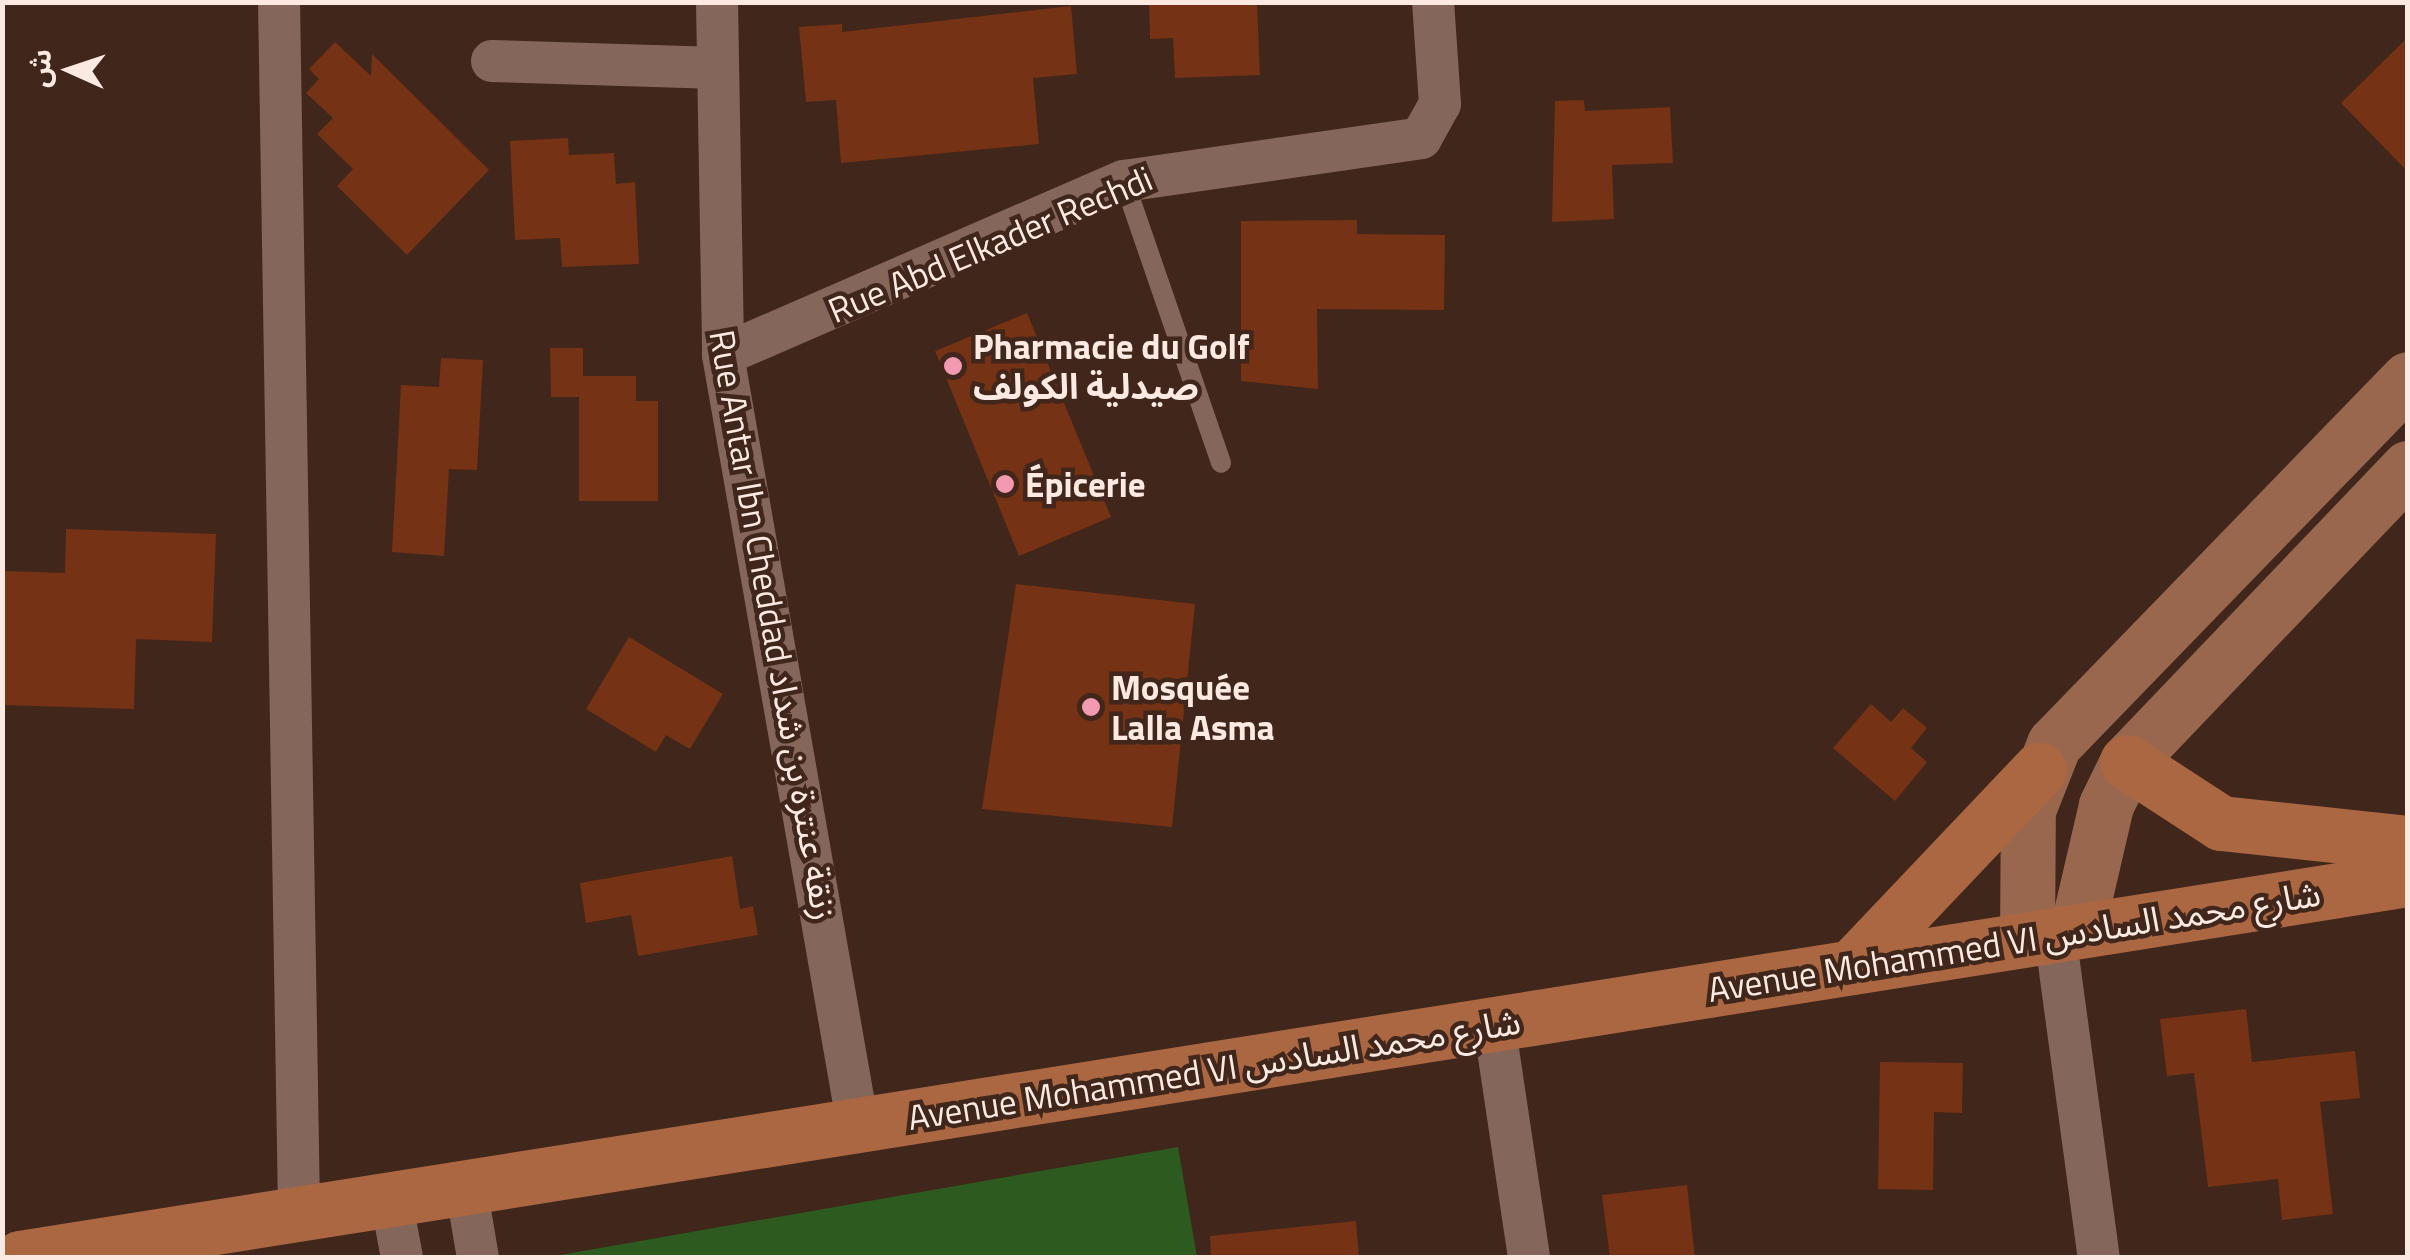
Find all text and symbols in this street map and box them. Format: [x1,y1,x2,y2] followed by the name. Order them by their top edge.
[20,20,120,120] north arrow
[17,48,62,89] text: ش
[822,157,1158,331] street label: Rue Abd Elkader Rechdi
[973,325,1250,407] place label: Pharmacie du Golf صيدلية الكولف
[701,327,847,923] street label: Rue Antar Ibn Cheddad زنقة عنترة بن شداد
[942,355,964,377] marker: Pharmacie du Golf صيدلية الكولف
[1025,463,1146,505] place label: Épicerie
[994,473,1016,495] marker: Épicerie
[1111,666,1275,748] place label: Mosquée Lalla Asma
[1080,696,1102,718] marker: Mosquée Lalla Asma
[1705,872,2323,1010] street label: Avenue Mohammed VI شارع محمد السادس
[905,1000,1523,1138] street label: Avenue Mohammed VI شارع محمد السادس

